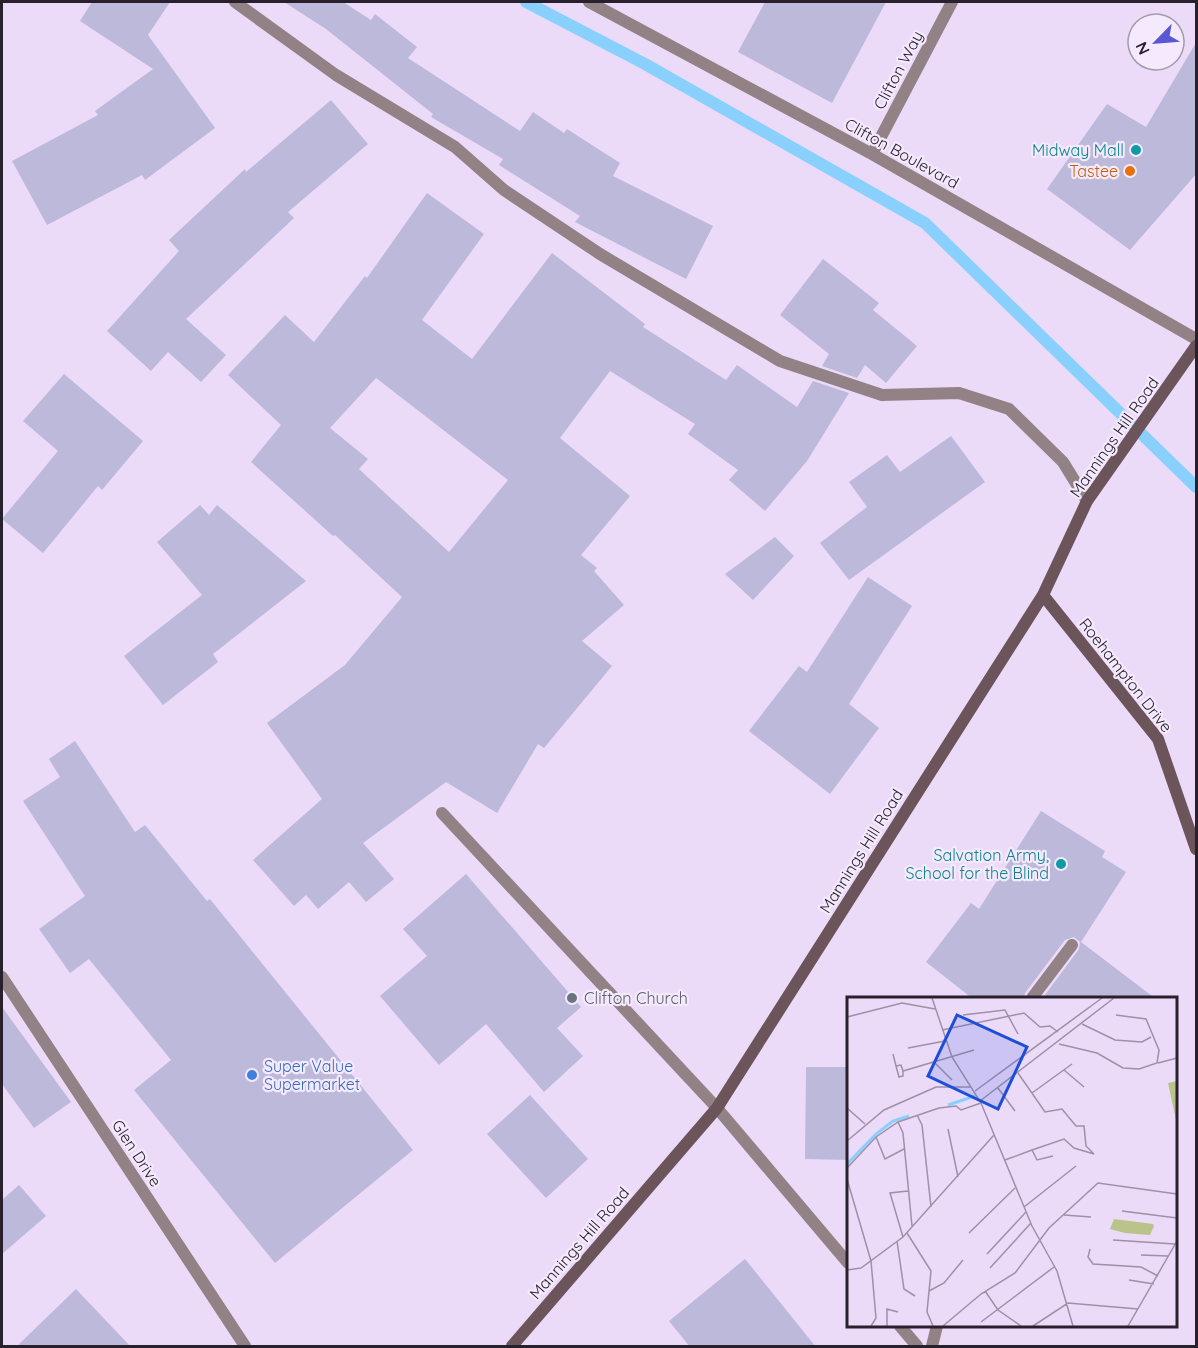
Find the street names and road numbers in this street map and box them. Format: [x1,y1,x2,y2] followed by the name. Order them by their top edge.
[869,27,927,113] street label: Clifton Way
[841,113,963,193] street label: Clifton Boulevard
[1065,373,1163,501] street label: Mannings Hill Road
[1075,614,1177,736] street label: Roehampton Drive
[815,785,907,917] street label: Mannings Hill Road
[108,1116,166,1190] street label: Glen Drive
[525,1183,633,1303] street label: Mannings Hill Road

